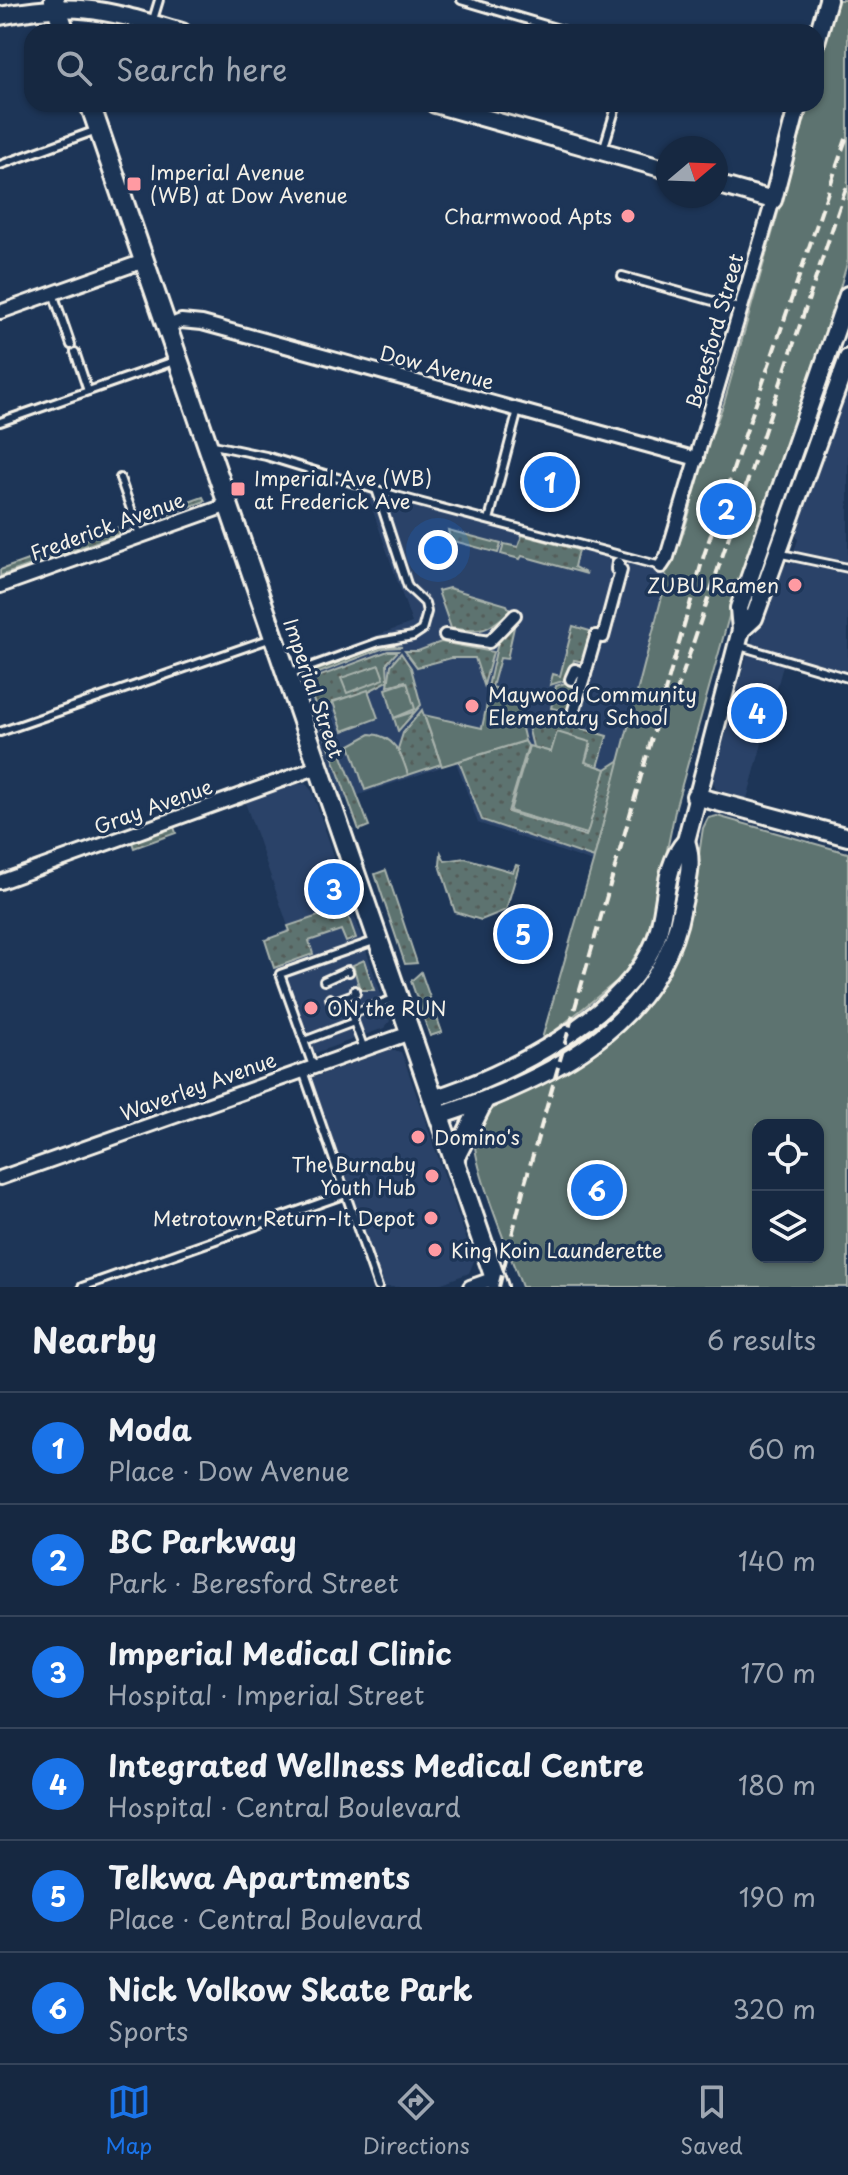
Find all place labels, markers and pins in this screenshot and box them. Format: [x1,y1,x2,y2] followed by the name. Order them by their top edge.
[150,157,348,210] place label: Imperial Avenue (WB) at Dow Avenue
[125,175,143,193] marker: Imperial Avenue (WB) at Dow Avenue
[444,201,612,231] place label: Charmwood Apts
[619,207,637,225] marker: Charmwood Apts
[524,452,576,512] pin: 1
[254,463,432,516] place label: Imperial Ave (WB) at Frederick Ave
[700,479,752,539] pin: 2
[229,480,247,498] marker: Imperial Ave (WB) at Frederick Ave
[647,570,779,600] place label: ZUBU Ramen
[786,576,804,594] marker: ZUBU Ramen
[488,679,697,732] place label: Maywood Community Elementary School
[731,683,783,743] pin: 4
[463,697,481,715] marker: Maywood Community Elementary School
[308,859,360,919] pin: 3
[497,904,549,964] pin: 5
[327,993,447,1023] place label: ON the RUN
[302,999,320,1017] marker: ON the RUN
[434,1122,520,1152] place label: Domino's
[409,1128,427,1146] marker: Domino's
[291,1149,416,1202] place label: The Burnaby Youth Hub
[571,1160,623,1220] pin: 6
[423,1167,441,1185] marker: The Burnaby Youth Hub
[153,1203,415,1233] place label: Metrotown Return-It Depot
[422,1209,440,1227] marker: Metrotown Return-It Depot
[451,1235,663,1265] place label: King Koin Launderette
[426,1241,444,1259] marker: King Koin Launderette

